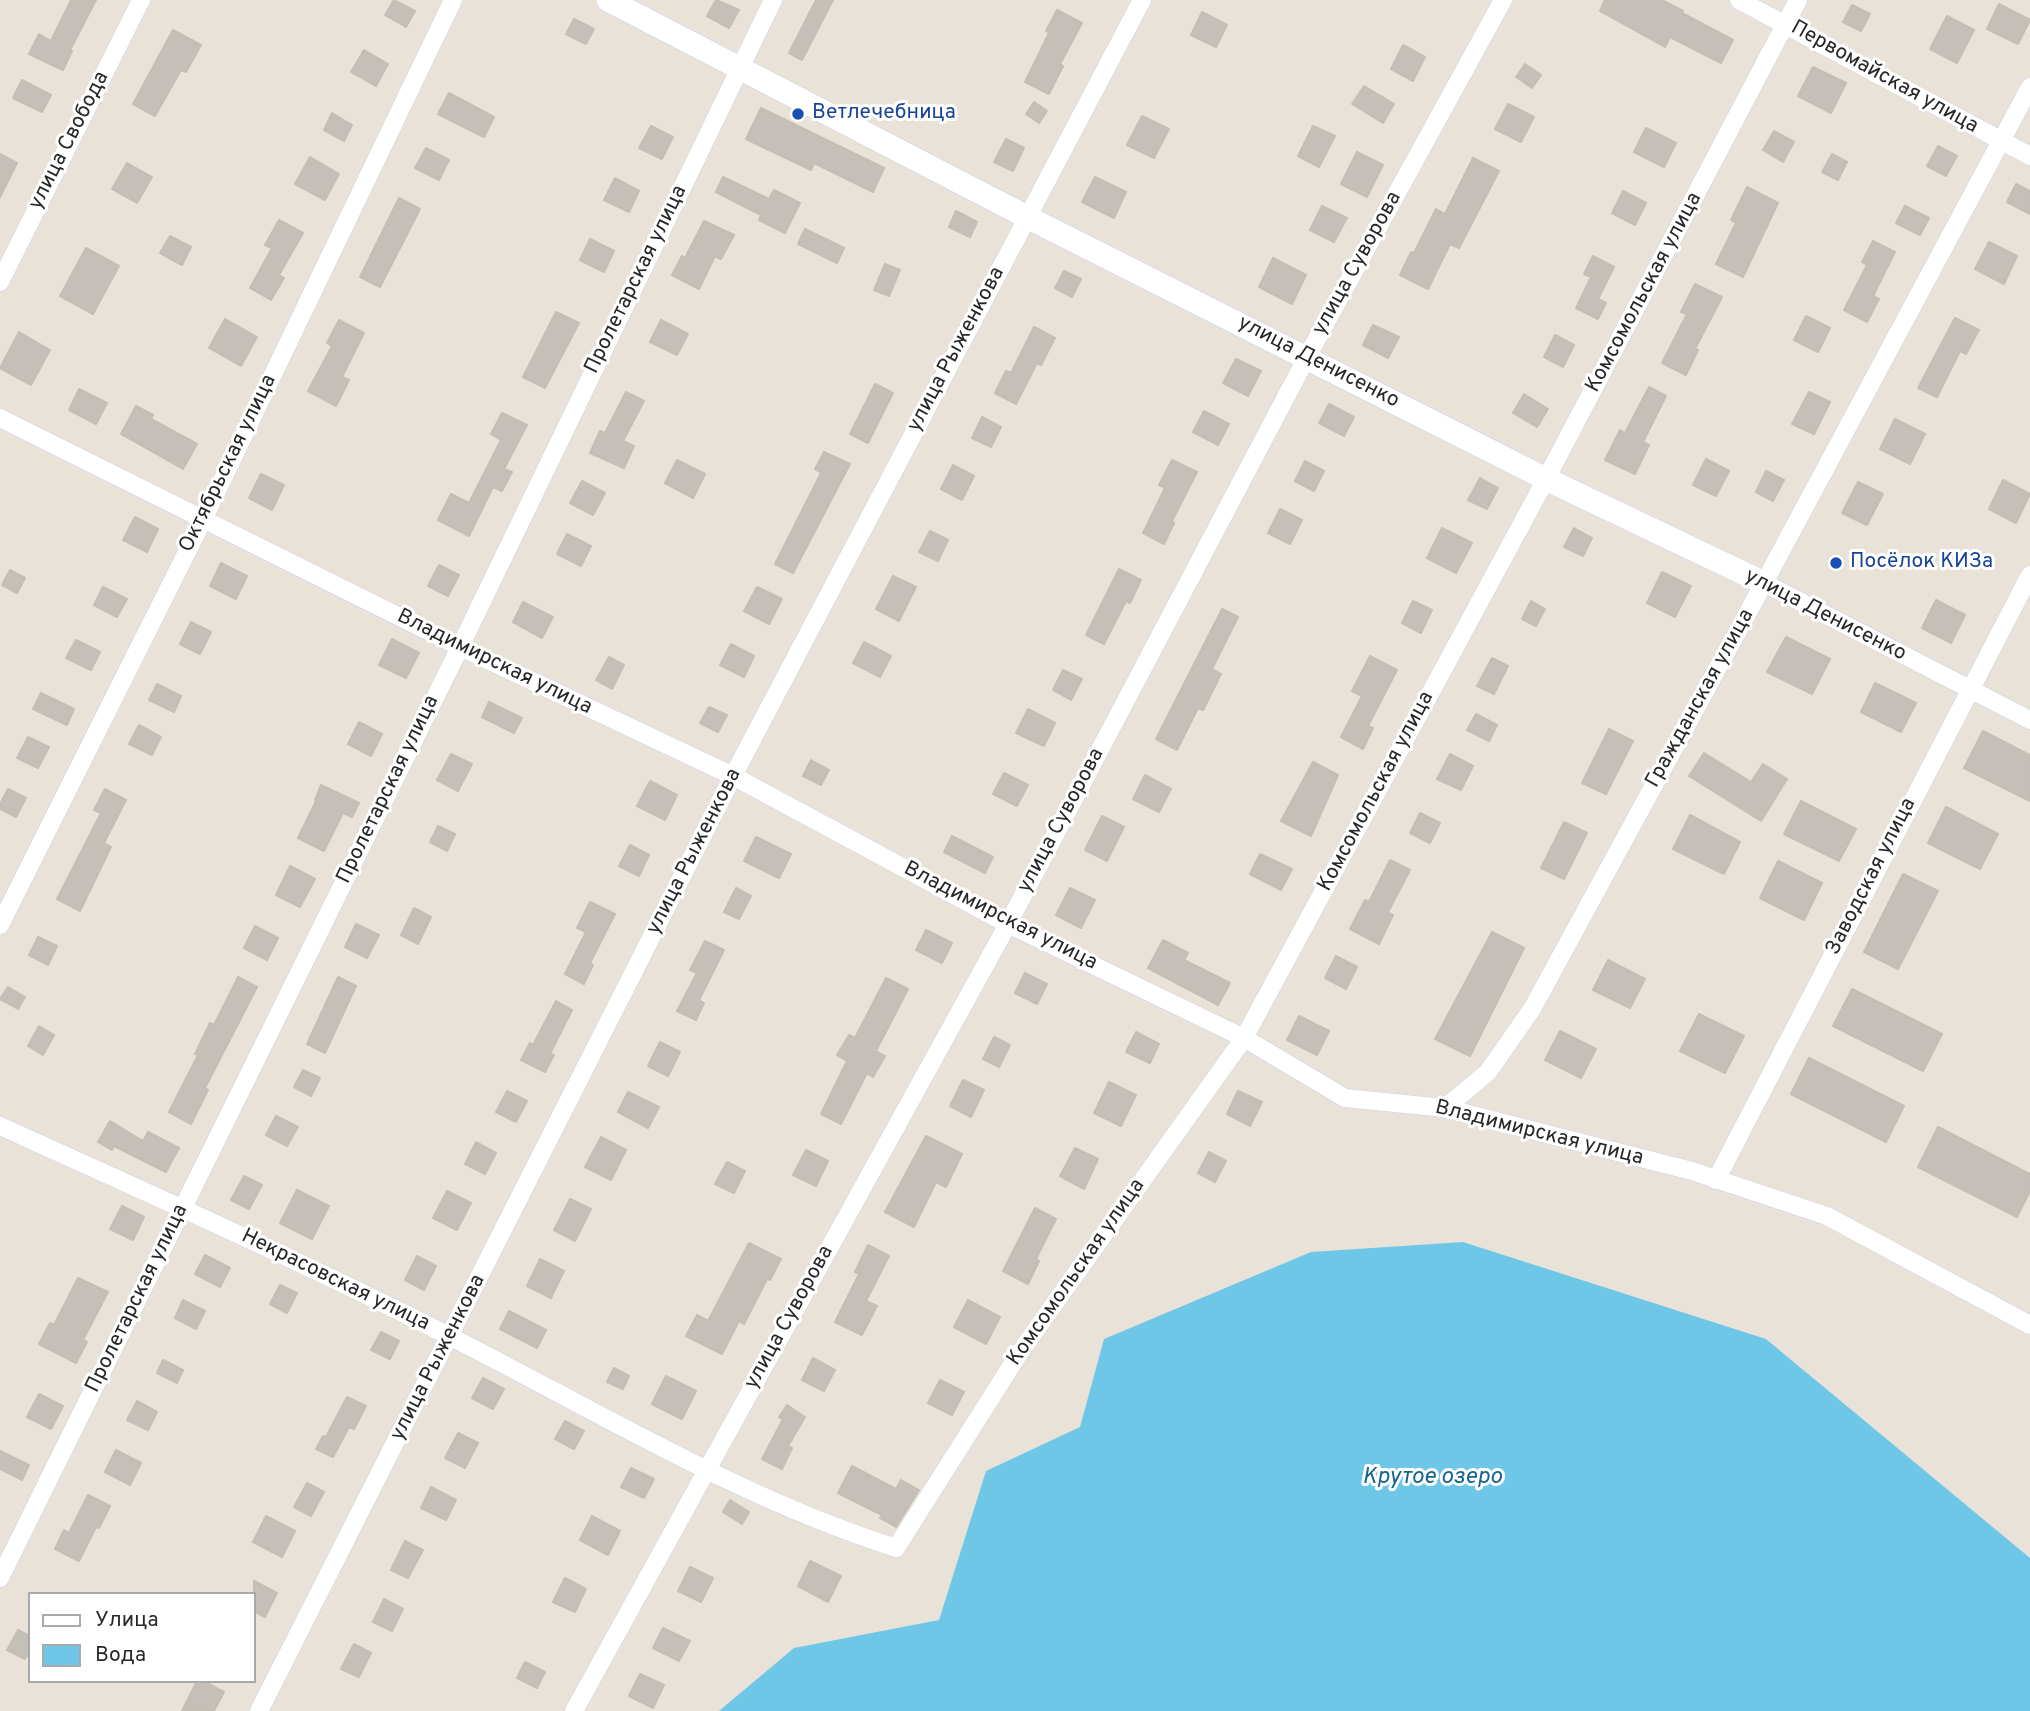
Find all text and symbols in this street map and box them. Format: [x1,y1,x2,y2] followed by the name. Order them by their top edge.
[1786,16,1982,140] street label: Первомайская улица
[24,68,116,214] street label: улица Свобода
[812,101,956,127] place label: Ветлечебница
[790,106,806,122] marker: Ветлечебница
[580,182,694,378] street label: Пролетарская улица
[1308,188,1408,340] street label: улица Суворова
[1582,189,1708,397] street label: Комсомольская улица
[903,263,1011,437] street label: улица Рыженкова
[1233,311,1403,415] street label: улица Денисенко
[175,371,283,557] street label: Октябрьская улица
[1850,550,1993,576] place label: Посёлок КИЗа
[1828,555,1844,571] marker: Посёлок КИЗа
[1740,564,1910,668] street label: улица Денисенко
[392,605,596,721] street label: Владимирская улица
[1641,605,1761,793] street label: Гражданская улица
[1314,688,1440,896] street label: Комсомольская улица
[332,692,446,888] street label: Пролетарская улица
[1013,744,1111,898] street label: улица Суворова
[642,765,748,939] street label: улица Рыженкова
[1822,794,1922,960] street label: Заводская улица
[899,857,1101,977] street label: Владимирская улица
[1432,1096,1646,1172] street label: Владимирская улица
[1003,1175,1151,1371] street label: Комсомольская улица
[81,1201,195,1397] street label: Пролетарская улица
[237,1224,433,1338] street label: Некрасовская улица
[740,1242,840,1394] street label: улица Суворова
[386,1271,492,1445] street label: улица Рыженкова
[1362,1464,1502,1492] water label: Крутое озеро
[28,1592,256,1683] legend
[95,1607,159,1634] text: Улица
[95,1642,146,1669] text: Вода

